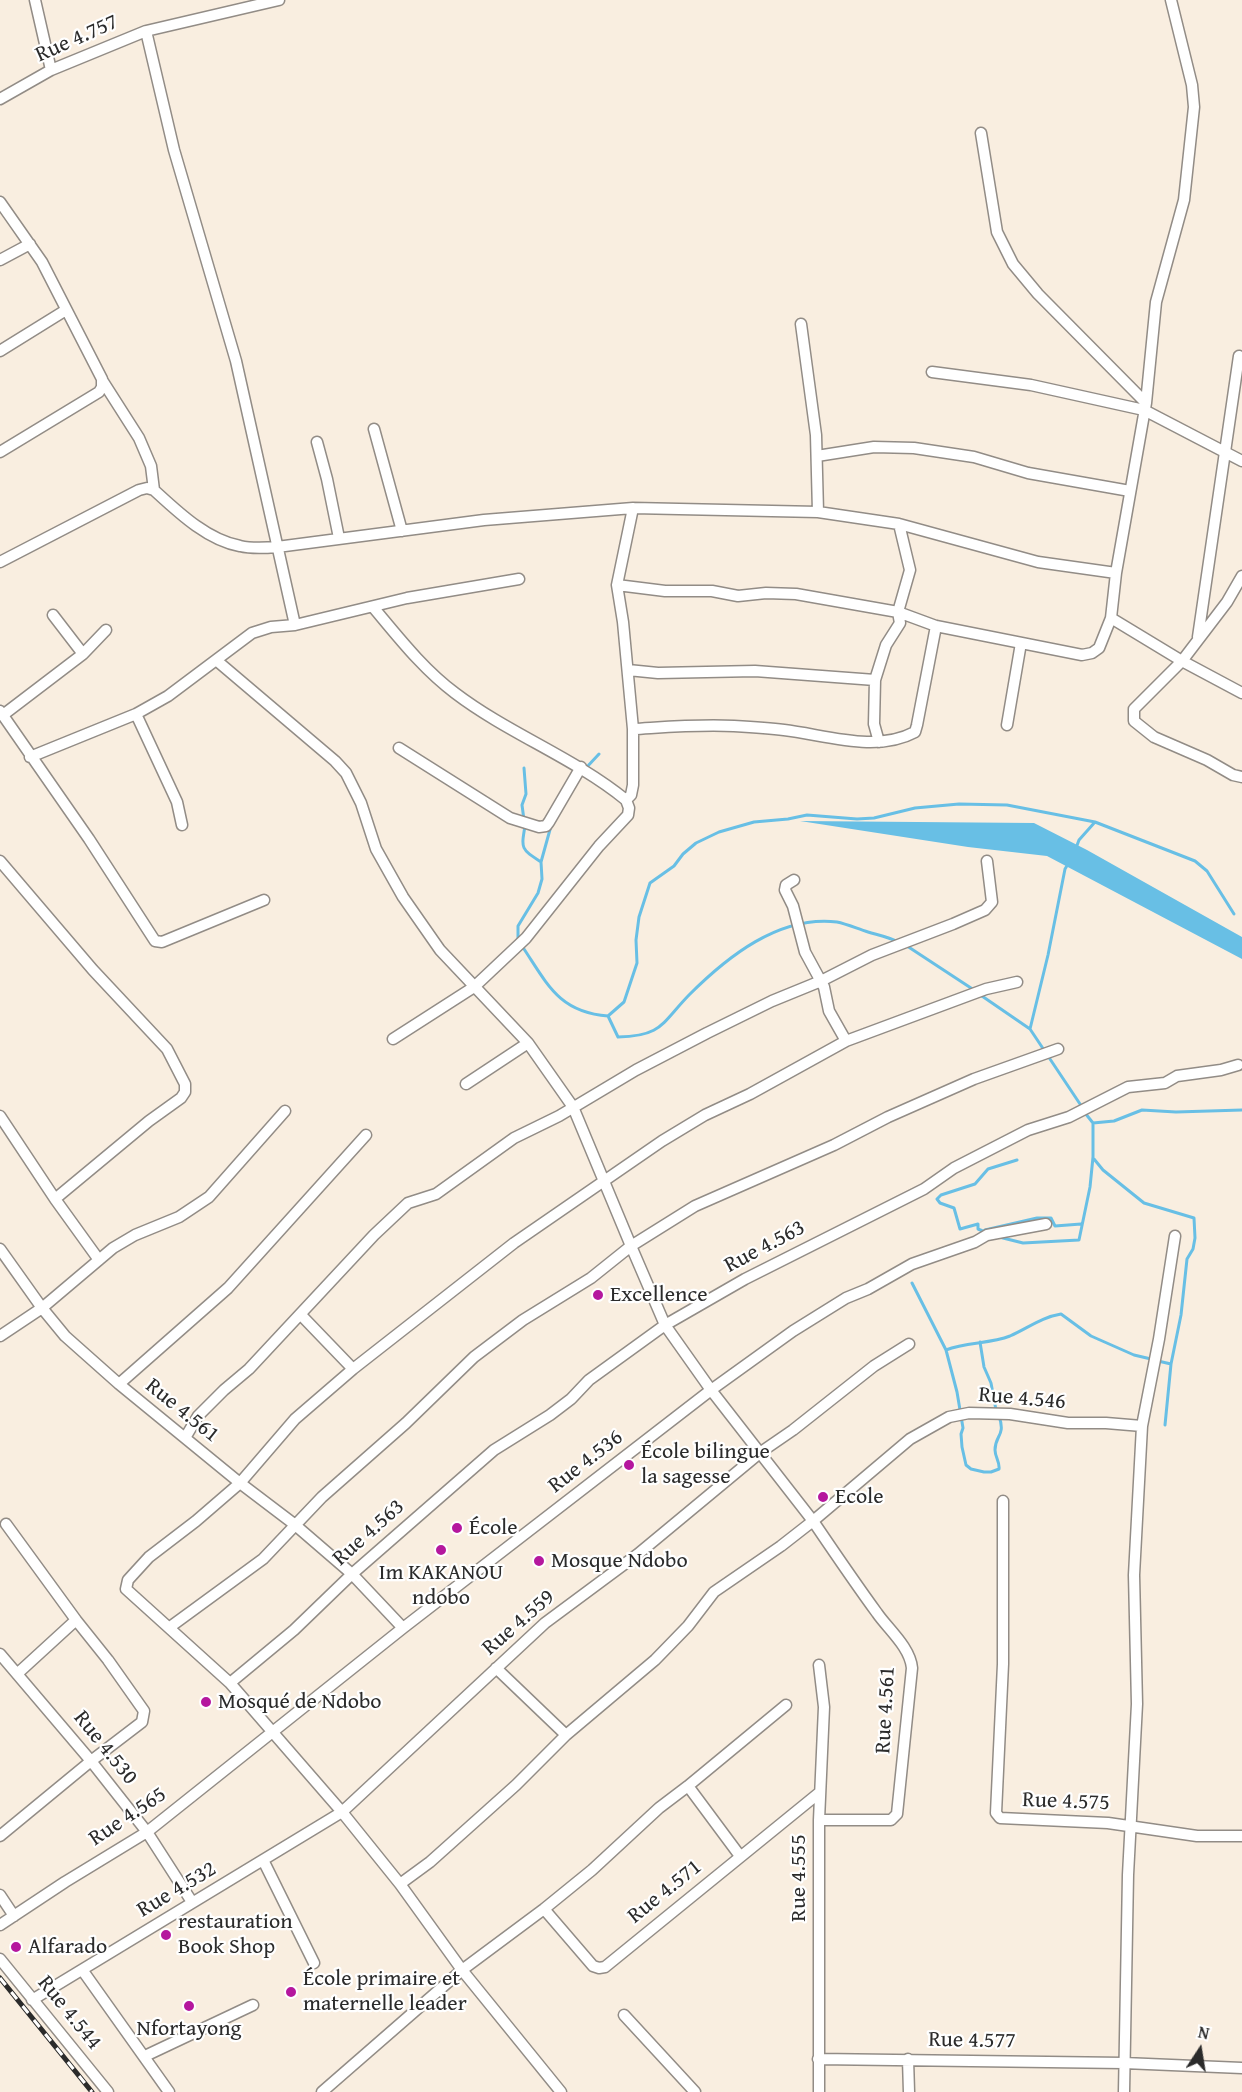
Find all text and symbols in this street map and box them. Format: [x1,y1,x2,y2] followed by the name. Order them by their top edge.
[32,9,122,69] street label: Rue 4.757
[720,1215,810,1279] street label: Rue 4.563
[610,1282,708,1308] place label: Excellence
[591,1288,605,1302] marker: Excellence
[140,1373,224,1449] street label: Rue 4.561
[977,1382,1067,1416] street label: Rue 4.546
[543,1425,629,1499] street label: Rue 4.536
[641,1439,770,1490] place label: École bilingue la sagesse
[622,1458,636,1472] marker: École bilingue la sagesse
[835,1484,884,1510] place label: Ecole
[816,1490,830,1504] marker: Ecole
[328,1494,410,1572] street label: Rue 4.563
[469,1515,518,1541] place label: École
[450,1521,464,1535] marker: École
[434,1543,448,1557] marker: Im KAKANOU ndobo
[551,1548,688,1574] place label: Mosque Ndobo
[532,1554,546,1568] marker: Mosque Ndobo
[379,1560,503,1612] place label: Im KAKANOU ndobo
[477,1584,561,1662] street label: Rue 4.559
[871,1666,901,1754] street label: Rue 4.561
[218,1689,382,1715] place label: Mosqué de Ndobo
[199,1695,213,1709] marker: Mosqué de Ndobo
[67,1706,143,1790] street label: Rue 4.530
[84,1782,172,1852] street label: Rue 4.565
[1022,1787,1110,1817] street label: Rue 4.575
[786,1834,812,1922] street label: Rue 4.555
[623,1854,707,1930] street label: Rue 4.571
[133,1856,221,1924] street label: Rue 4.532
[178,1909,293,1960] place label: restauration Book Shop
[159,1928,173,1942] marker: restauration Book Shop
[28,1934,107,1960] place label: Alfarado
[9,1940,23,1954] marker: Alfarado
[303,1966,467,2018] place label: École primaire et maternelle leader
[31,1971,107,2055] street label: Rue 4.544
[284,1985,298,1999] marker: École primaire et maternelle leader
[182,1999,196,2013] marker: Nfortayong
[137,2016,241,2042] place label: Nfortayong
[1170,2020,1230,2080] north arrow
[1196,2020,1211,2045] text: N
[928,2027,1016,2055] street label: Rue 4.577

